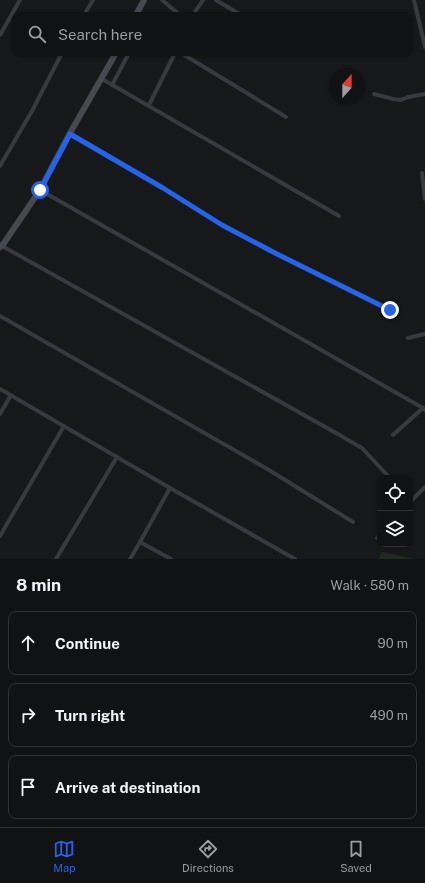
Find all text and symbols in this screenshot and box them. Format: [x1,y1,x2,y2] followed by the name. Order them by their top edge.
[12,12,413,56] search box
[26,23,48,45] icon: search
[58,26,142,43] text: Search here
[329,68,365,104] north arrow
[31,181,49,199] route start
[381,301,399,319] route end
[377,475,413,547] map controls
[377,475,413,511] button: locate
[377,511,413,547] button: layers
[16,575,61,595] text: 8 min
[331,578,409,593] text: Walk · 580 m
[17,632,39,654] icon: ahead
[55,635,120,652] text: Continue
[378,636,408,651] text: 90 m
[17,704,39,726] icon: right
[55,707,125,724] text: Turn right
[369,708,408,723] text: 490 m
[17,776,39,798] icon: arrive
[55,779,200,796] text: Arrive at destination
[53,838,76,874] tab: Map
[182,838,234,874] tab: Directions
[340,838,372,874] tab: Saved

